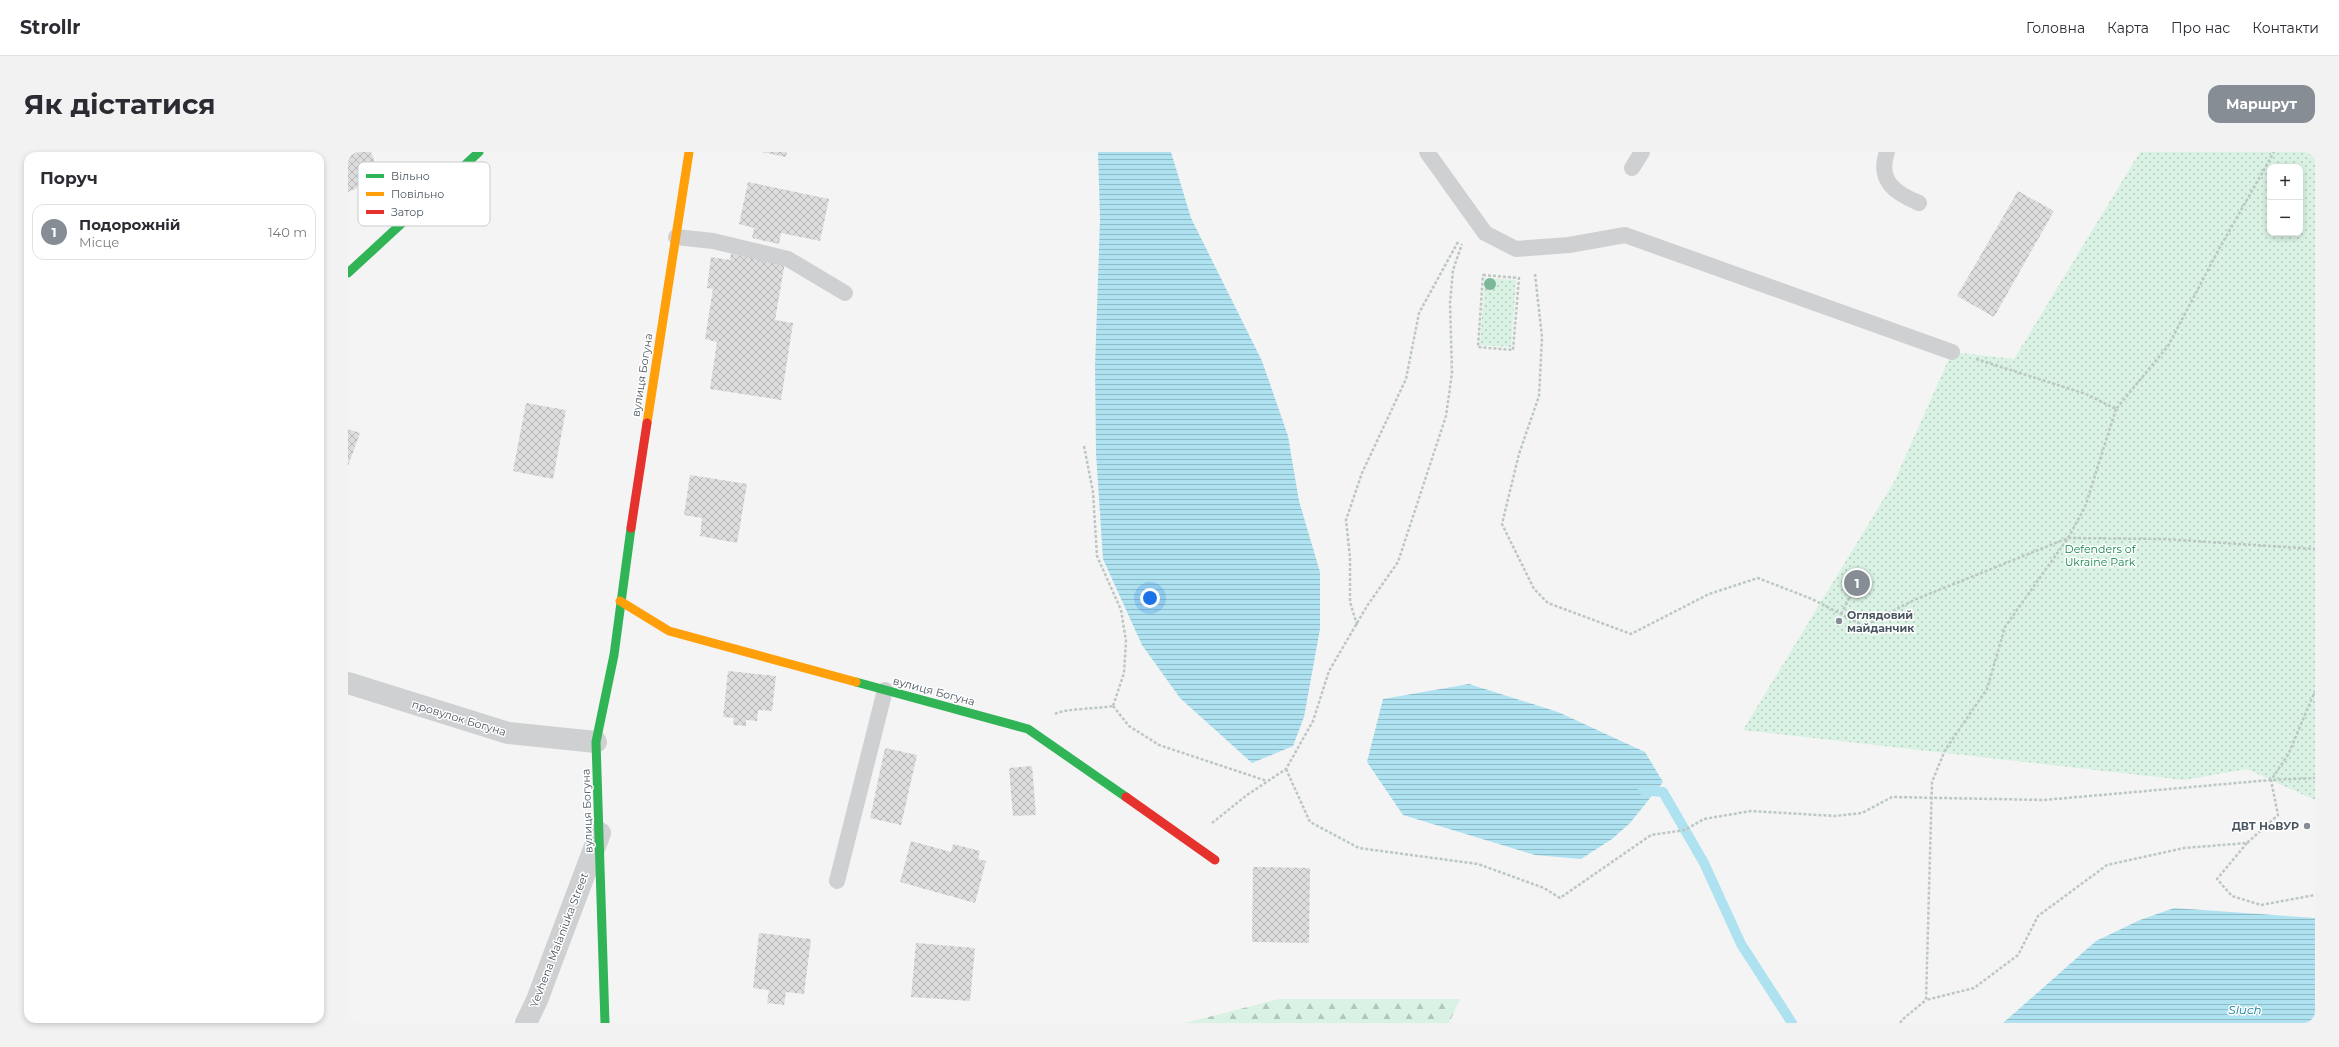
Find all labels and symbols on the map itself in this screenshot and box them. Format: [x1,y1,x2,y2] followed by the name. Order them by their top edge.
[358,162,490,226] legend
[391,169,430,183] text: Вільно
[391,187,444,201] text: Повільно
[391,205,424,219] text: Затор
[628,332,656,418] street label: вулиця Богуна
[2065,542,2137,569] park label: Defenders of Ukraine Park
[1844,568,1870,598] pin: 1
[1140,588,1160,608] your location
[1847,608,1915,635] place label: Оглядовий майданчик
[1834,616,1844,626] marker: Оглядовий майданчик
[891,673,977,709] street label: вулиця Богуна
[410,697,508,739] street label: провулок Богуна
[579,769,595,853] street label: вулиця Богуна
[2232,819,2299,833] place label: ДВТ НоВУР
[2302,821,2312,831] marker: ДВТ НоВУР
[527,870,591,1009] street label: Yevhena Malaniuka Street
[2228,1002,2262,1017] water label: Sluch

